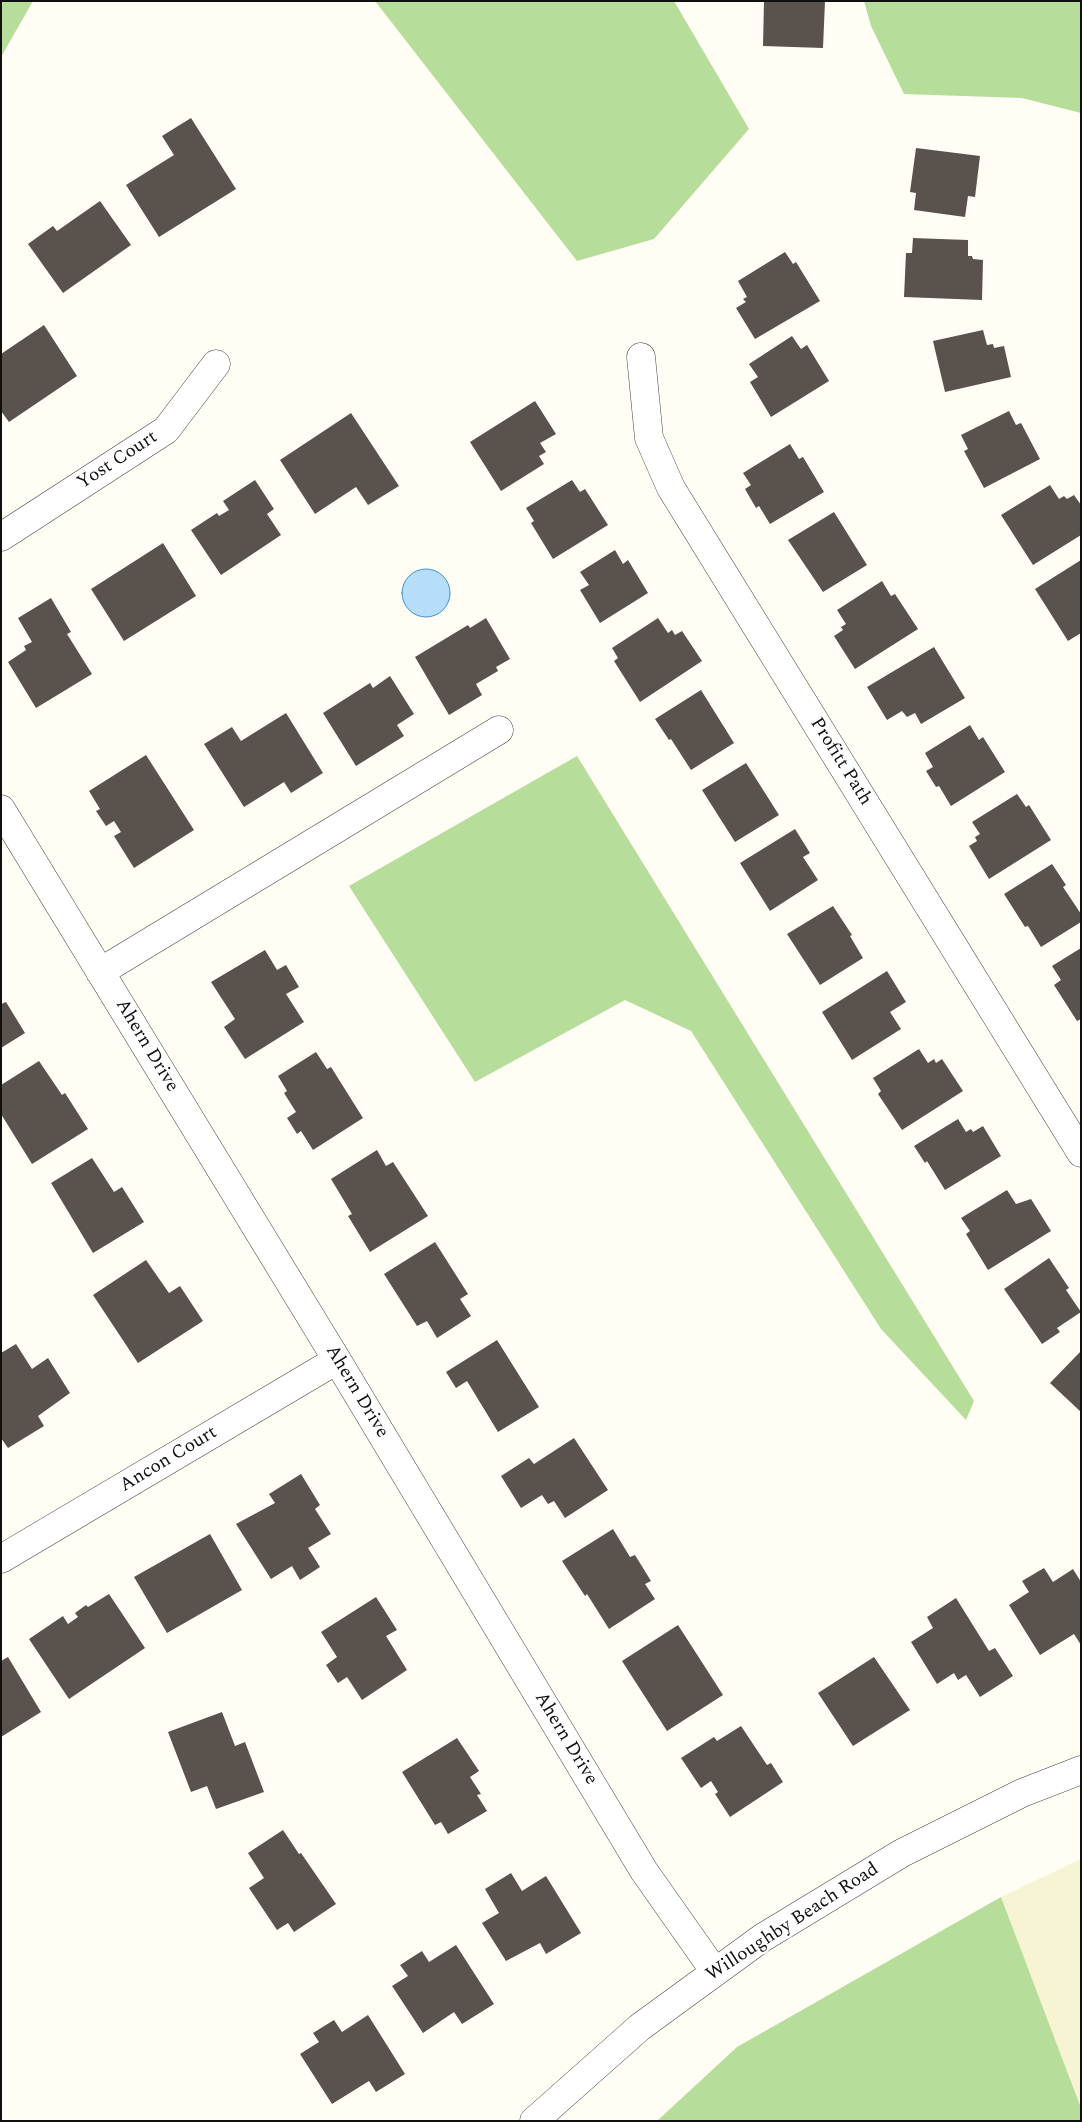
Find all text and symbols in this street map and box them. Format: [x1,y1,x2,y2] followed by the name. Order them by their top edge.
[74,427,162,495] street label: Yost Court
[804,714,876,810] street label: Profitt Path
[109,995,183,1097] street label: Ahern Drive
[319,1341,393,1443] street label: Ahern Drive
[116,1422,222,1498] street label: Ancon Court
[528,1688,602,1790] street label: Ahern Drive
[702,1859,884,1987] street label: Willoughby Beach Road

